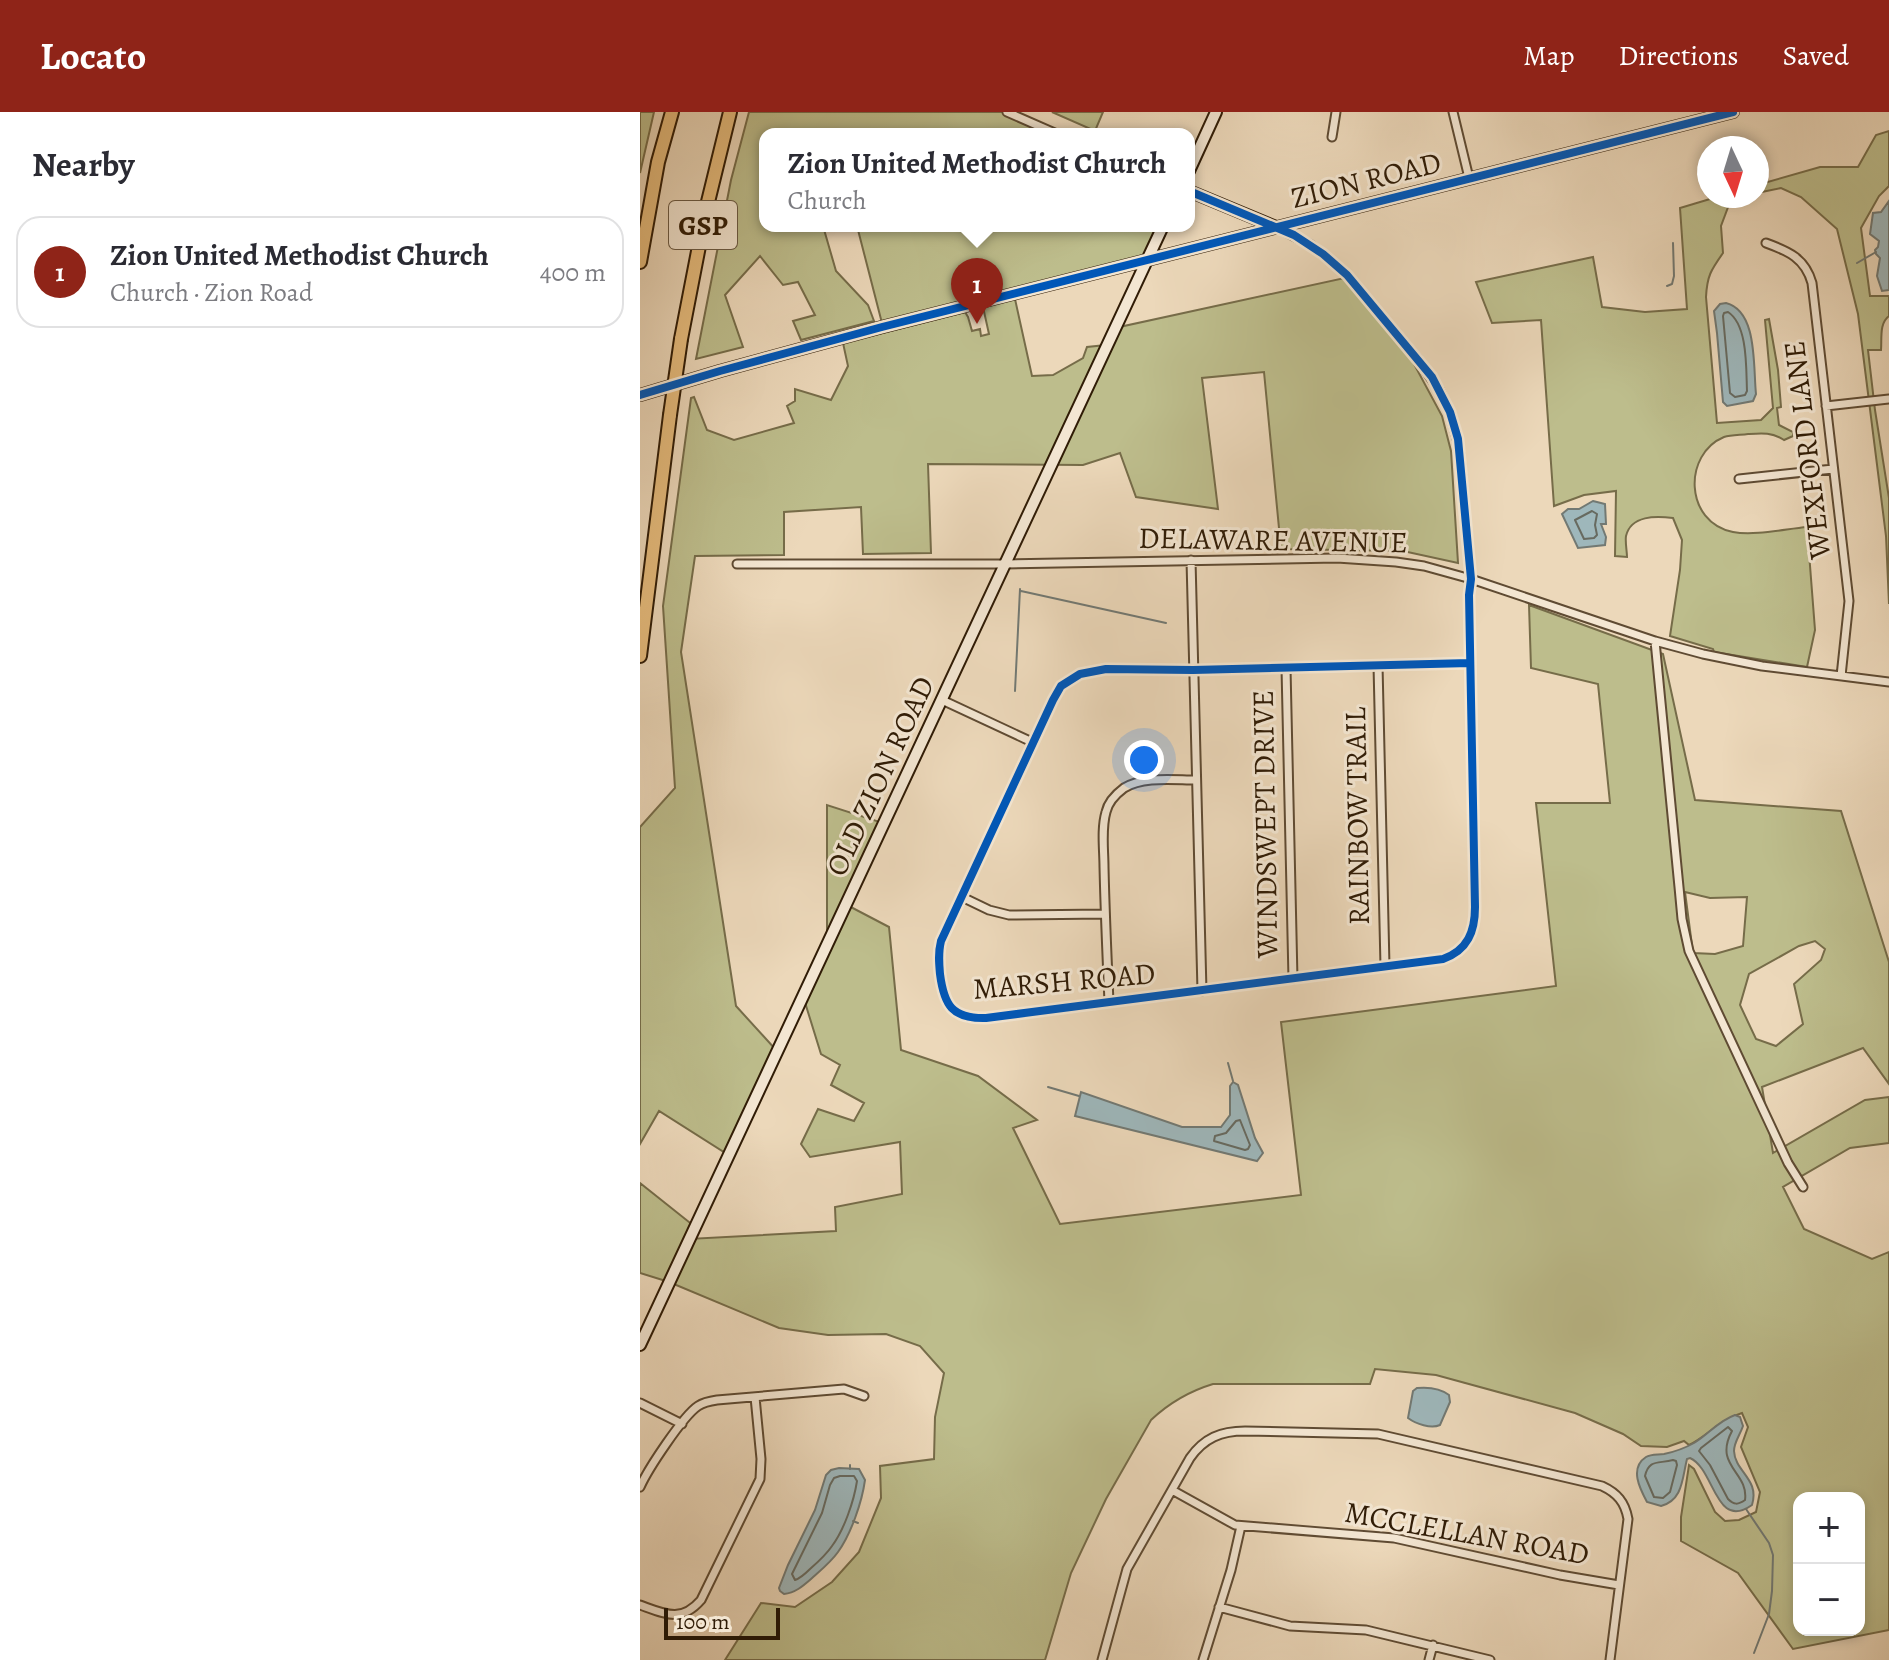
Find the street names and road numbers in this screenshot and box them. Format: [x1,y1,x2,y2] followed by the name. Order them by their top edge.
[1287,142,1445,218] street label: ZION ROAD
[669,201,737,249] road number: GSP
[1774,339,1840,562] street label: WEXFORD LANE
[1138,518,1408,562] street label: DELAWARE AVENUE
[816,670,944,882] street label: OLD ZION ROAD
[1243,690,1287,959] street label: WINDSWEPT DRIVE
[1335,706,1379,925] street label: RAINBOW TRAIL
[971,953,1157,1009] street label: MARSH ROAD
[1342,1492,1592,1574] street label: MCCLELLAN ROAD

